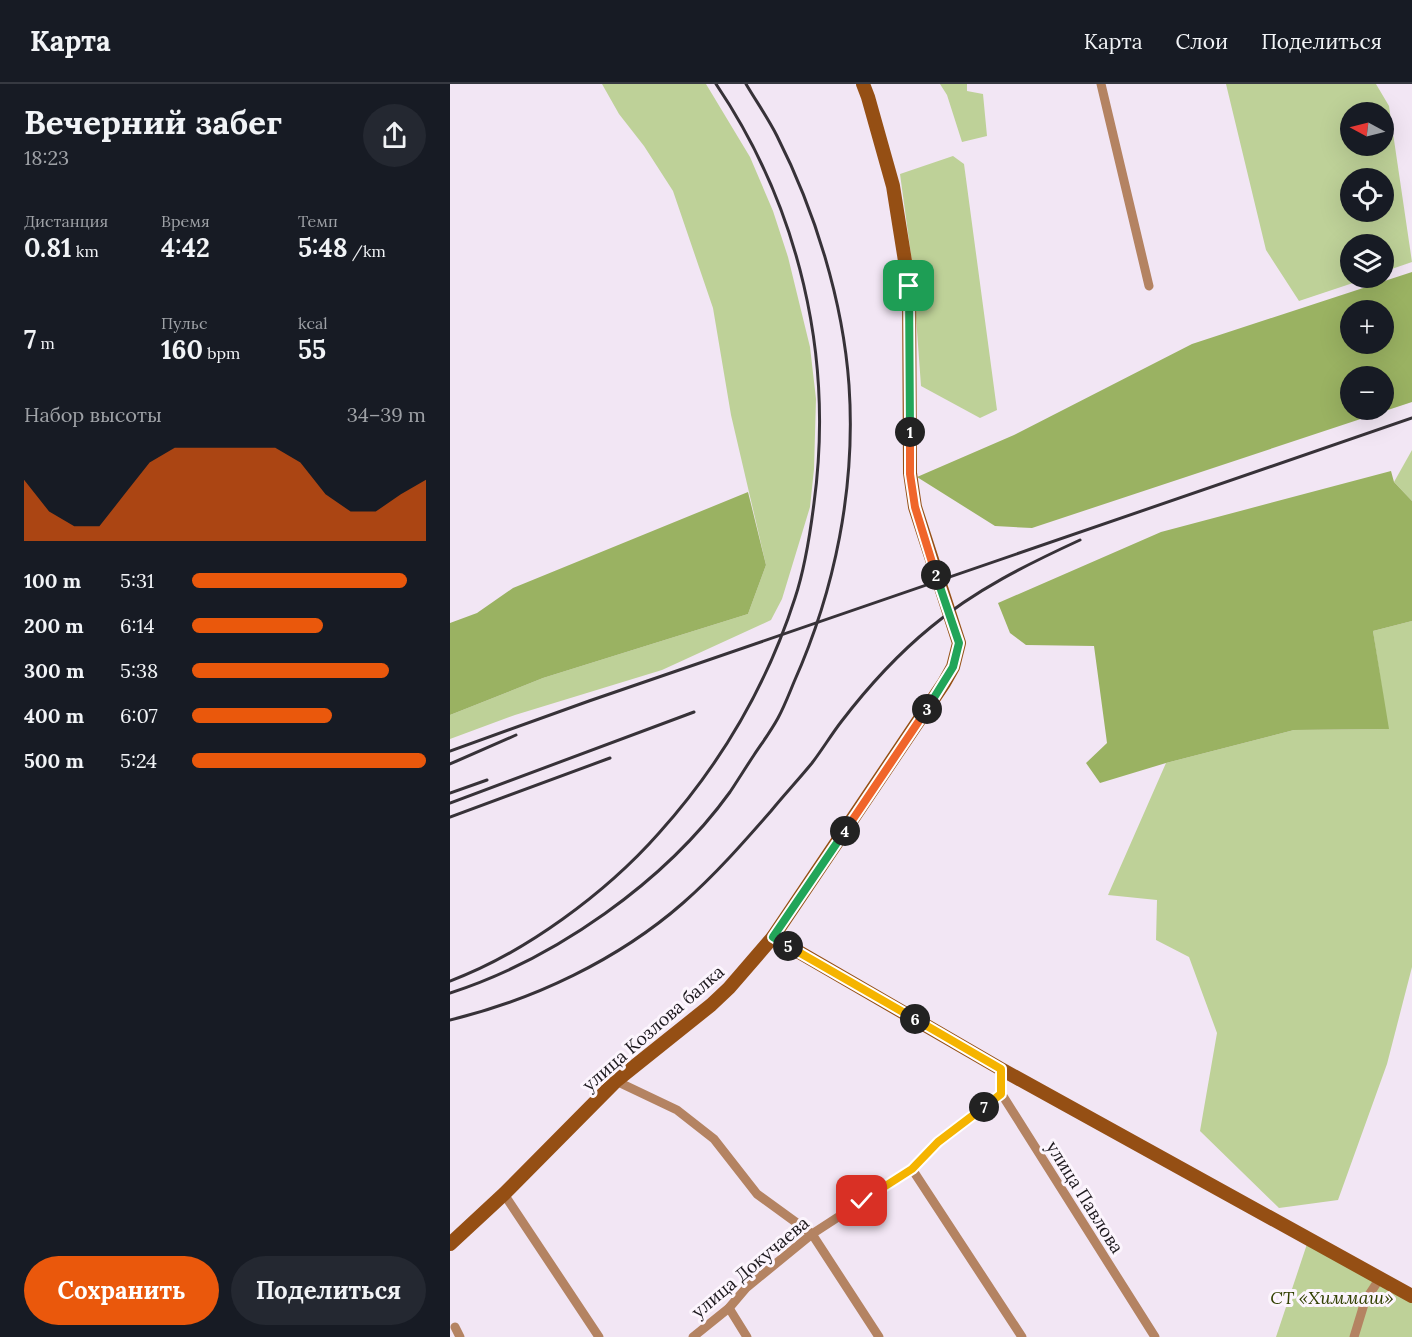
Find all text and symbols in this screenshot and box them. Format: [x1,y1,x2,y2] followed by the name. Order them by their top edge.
[30,23,111,59] text: Карта
[1084,28,1143,55] text: Карта
[1176,28,1228,55] text: Слои
[1261,28,1382,55] text: Поделиться
[24,101,282,143] text: Вечерний забег
[1340,102,1394,156] north arrow
[1340,102,1394,420] map controls
[363,104,426,167] button: share
[24,145,69,170] text: 18:23
[1340,168,1394,222] button: locate
[24,211,108,231] text: Дистанция
[161,211,210,231] text: Время
[298,211,338,231] text: Темп
[24,231,72,264] text: 0.81
[161,231,210,264] text: 4:42
[298,231,348,264] text: 5:48
[1340,234,1394,288] button: layers
[72,241,99,261] text: km
[348,241,386,261] text: /km
[883,260,934,311] pin
[892,269,925,302] icon: arrive
[1340,300,1394,354] button: +
[161,313,207,333] text: Пульс
[298,313,328,333] text: kcal
[24,323,36,356] text: 7
[36,333,55,353] text: m
[161,333,203,366] text: 160
[298,333,326,366] text: 55
[203,343,240,363] text: bpm
[1340,366,1394,420] button: −
[24,402,162,427] text: Набор высоты
[347,402,426,427] text: 34–39 m
[895,417,925,447] pin: 1
[907,422,913,442] text: 1
[921,560,951,590] pin: 2
[932,565,940,585] text: 2
[24,568,81,593] text: 100 m
[120,568,154,593] text: 5:31
[24,613,84,638] text: 200 m
[120,613,155,638] text: 6:14
[24,658,84,683] text: 300 m
[120,658,158,683] text: 5:38
[912,694,942,724] pin: 3
[923,699,931,719] text: 3
[24,703,84,728] text: 400 m
[120,703,158,728] text: 6:07
[24,748,84,773] text: 500 m
[120,748,157,773] text: 5:24
[830,816,860,846] pin: 4
[841,821,849,841] text: 4
[773,931,803,961] pin: 5
[784,936,792,956] text: 5
[577,960,729,1096] street label: улица Козлова балка
[900,1004,930,1034] pin: 6
[910,1009,920,1029] text: 6
[969,1092,999,1122] pin: 7
[980,1097,988,1117] text: 7
[1041,1136,1129,1258] street label: улица Павлова
[836,1175,887,1226] pin
[845,1184,878,1217] icon: check
[687,1211,813,1323] street label: улица Докучаева
[24,1256,219,1325] button: Сохранить
[231,1256,426,1325] button: Поделиться
[1270,1286,1394,1309] park label: СТ «Химмаш»

